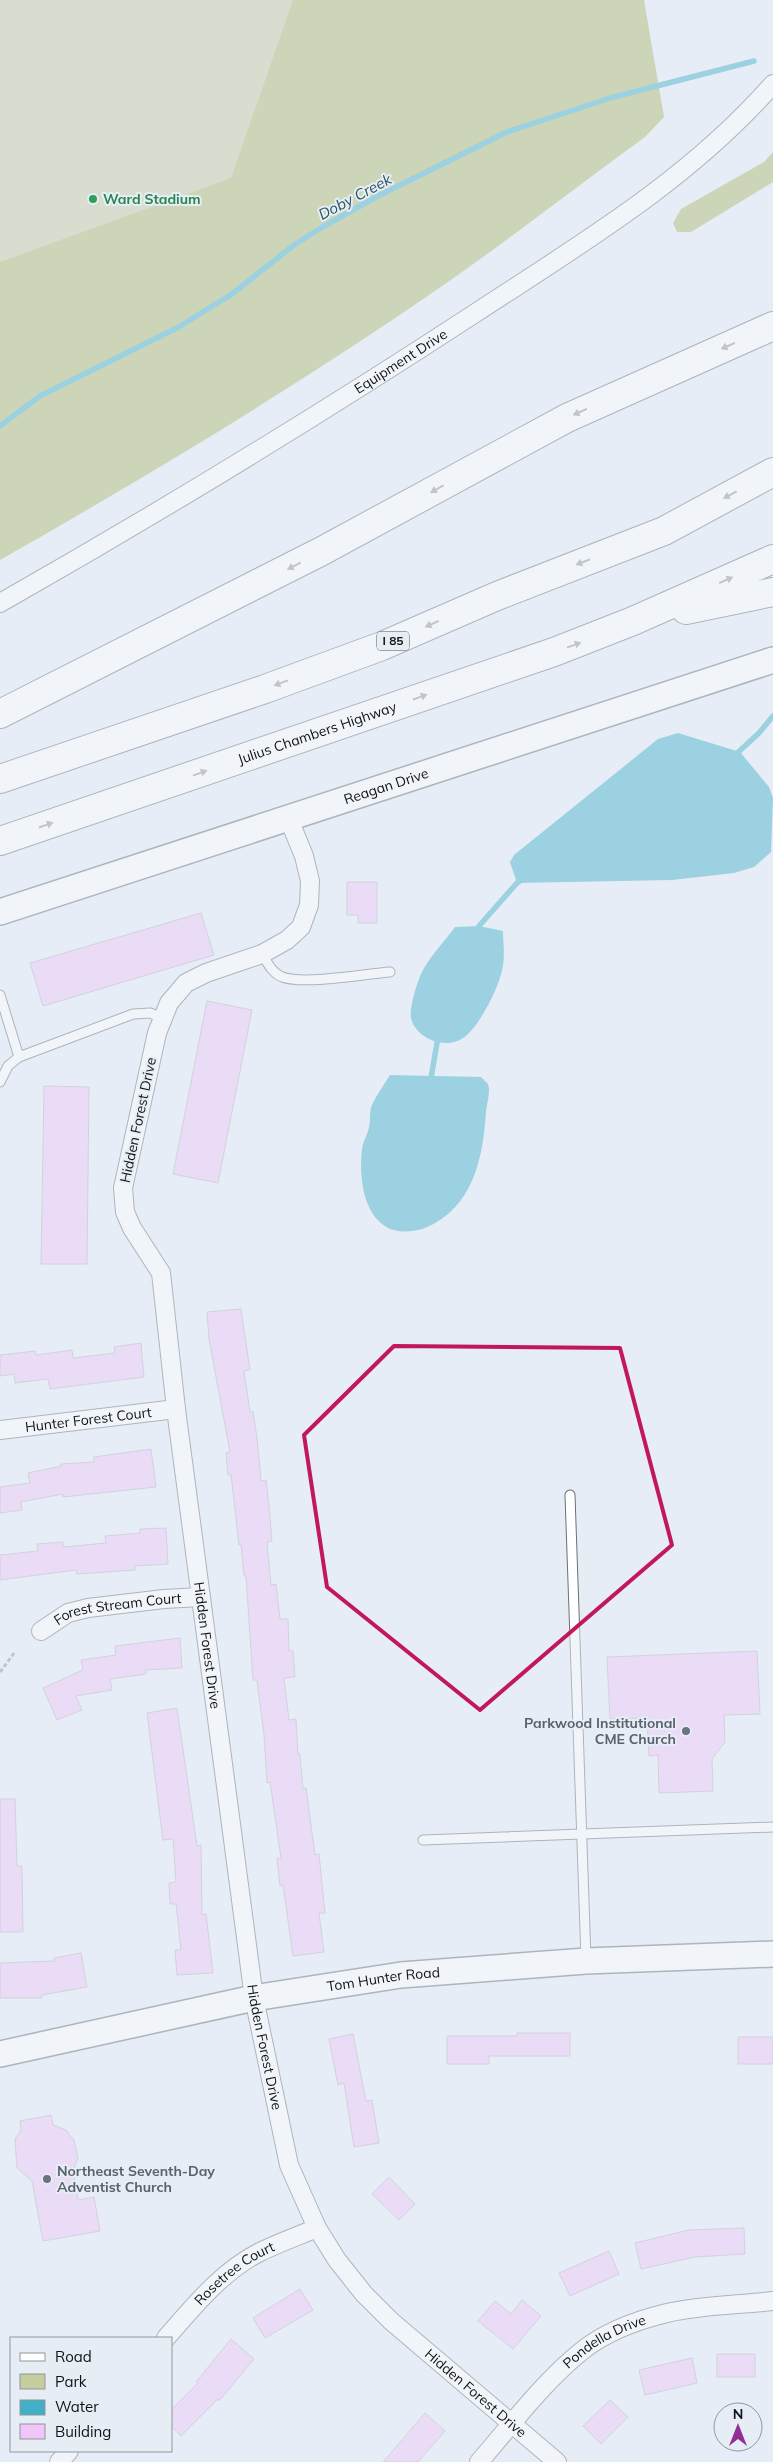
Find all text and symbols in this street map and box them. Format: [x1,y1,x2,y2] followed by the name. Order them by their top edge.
[315,169,396,224] water label: Doby Creek
[103,190,201,208] place label: Ward Stadium
[87,193,99,205] marker: Ward Stadium
[351,325,451,398] street label: Equipment Drive
[721,342,735,350] one-way arrow
[573,408,587,416] one-way arrow
[429,485,444,493] one-way arrow
[723,491,737,499] one-way arrow
[576,559,590,567] one-way arrow
[286,562,301,570] one-way arrow
[719,576,733,584] one-way arrow
[425,620,439,628] one-way arrow
[377,631,409,650] road number: I 85
[566,641,581,648] one-way arrow
[273,679,288,687] one-way arrow
[413,693,428,701] one-way arrow
[235,697,399,768] street label: Julius Chambers Highway
[341,764,431,808] street label: Reagan Drive
[193,769,208,777] one-way arrow
[39,821,54,829] one-way arrow
[116,1056,160,1184] street label: Hidden Forest Drive
[24,1403,153,1436] street label: Hunter Forest Court
[190,1581,225,1710] street label: Hidden Forest Drive
[50,1589,182,1629] street label: Forest Stream Court
[524,1714,676,1748] place label: Parkwood Institutional CME Church
[680,1725,692,1737] marker: Parkwood Institutional CME Church
[326,1963,441,1995] street label: Tom Hunter Road
[243,1983,286,2112] street label: Hidden Forest Drive
[57,2162,215,2196] place label: Northeast Seventh-Day Adventist Church
[41,2173,53,2185] marker: Northeast Seventh-Day Adventist Church
[190,2237,277,2309] street label: Rosetree Court
[559,2310,648,2372] street label: Pondella Drive
[10,2337,172,2452] legend
[421,2345,530,2441] street label: Hidden Forest Drive
[55,2347,92,2366] text: Road
[55,2372,87,2391] text: Park
[55,2397,99,2416] text: Water
[713,2402,763,2452] north arrow
[733,2405,743,2423] text: N
[55,2422,111,2441] text: Building

